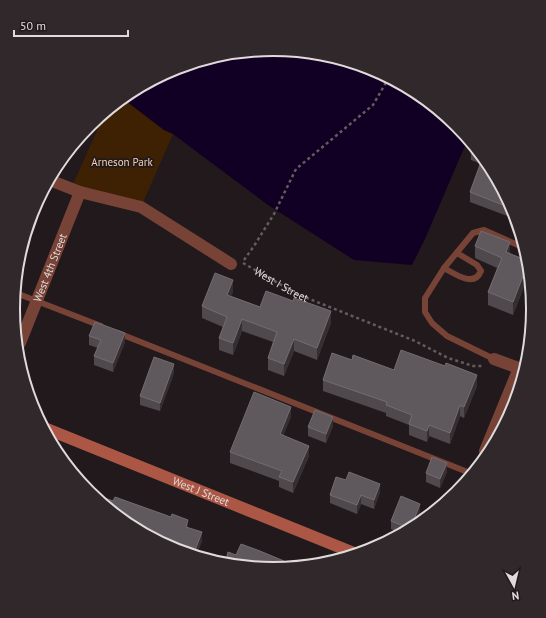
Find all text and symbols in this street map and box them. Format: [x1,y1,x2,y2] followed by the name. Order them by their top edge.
[14,12,128,38] scale bar
[20,18,46,33] text: 50 m
[91,155,153,169] park label: Arneson Park
[30,231,70,304] street label: West 4th Street
[252,264,311,305] street label: West I Street
[171,473,232,509] street label: West J Street
[494,566,534,606] north arrow
[511,588,520,603] text: N

